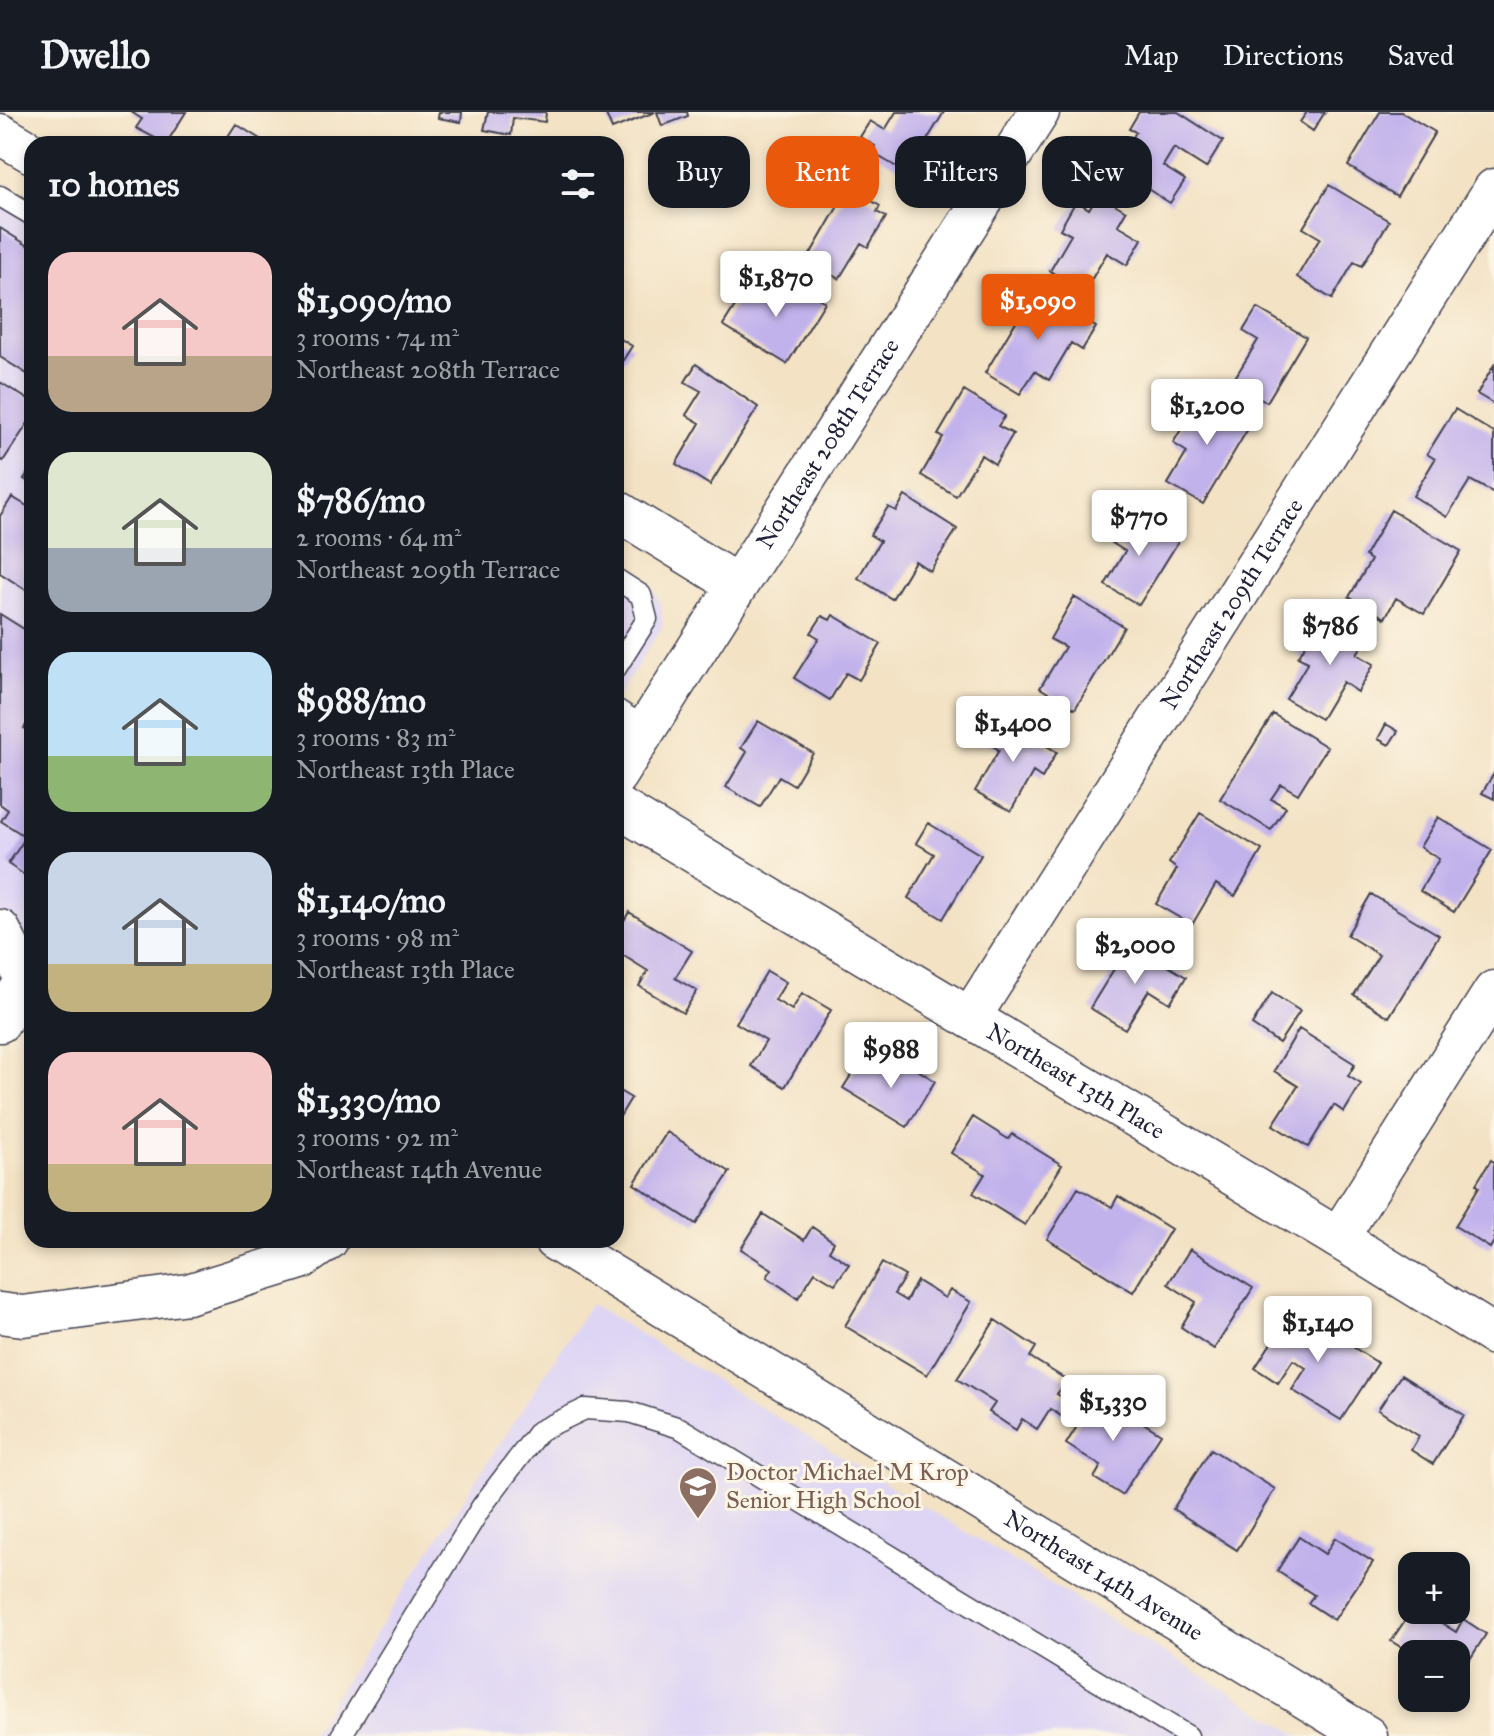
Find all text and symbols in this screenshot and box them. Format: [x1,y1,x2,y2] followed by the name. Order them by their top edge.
[40,32,150,78] text: Dwello
[1124,38,1179,73] text: Map
[1223,38,1344,73] text: Directions
[1388,38,1454,73] text: Saved
[648,136,750,208] chip: Buy
[766,136,879,208] chip: Rent
[895,136,1026,208] chip: Filters
[1042,136,1152,208] chip: New
[556,162,600,206] icon: filters
[48,164,179,205] text: 10 homes
[711,251,841,319] pin: $1,870
[738,261,814,293] text: $1,870
[973,274,1103,342] pin: $1,090
[296,280,451,321] text: $1,090/mo
[112,284,208,380] icon: home
[1000,284,1076,316] text: $1,090
[296,321,459,353] text: 3 rooms · 74 m²
[750,333,906,555] street label: Northeast 208th Terrace
[296,353,560,385] text: Northeast 208th Terrace
[1142,379,1272,447] pin: $1,200
[1169,389,1245,421] text: $1,200
[296,480,425,521] text: $786/mo
[112,484,208,580] icon: home
[1092,490,1186,558] pin: $770
[1154,493,1310,715] street label: Northeast 209th Terrace
[1110,500,1168,532] text: $770
[296,521,462,553] text: 2 rooms · 64 m²
[296,553,560,585] text: Northeast 209th Terrace
[1283,599,1377,667] pin: $786
[1302,609,1358,641] text: $786
[296,680,426,721] text: $988/mo
[112,684,208,780] icon: home
[948,696,1078,764] pin: $1,400
[974,706,1052,738] text: $1,400
[296,721,456,753] text: 3 rooms · 83 m²
[296,753,515,785] text: Northeast 13th Place
[296,880,446,921] text: $1,140/mo
[112,884,208,980] icon: home
[1070,918,1200,986] pin: $2,000
[296,921,459,953] text: 3 rooms · 98 m²
[1094,928,1176,960] text: $2,000
[296,953,515,985] text: Northeast 13th Place
[982,1016,1170,1146] street label: Northeast 13th Place
[844,1022,938,1090] pin: $988
[862,1032,920,1064] text: $988
[296,1080,441,1121] text: $1,330/mo
[112,1084,208,1180] icon: home
[296,1121,458,1153] text: 3 rooms · 92 m²
[296,1153,542,1185] text: Northeast 14th Avenue
[1253,1296,1383,1364] pin: $1,140
[1282,1306,1354,1338] text: $1,140
[1048,1375,1178,1443] pin: $1,330
[1079,1385,1147,1417] text: $1,330
[726,1457,969,1515] place label: Doctor Michael M Krop Senior High School
[677,1465,719,1520] school or university icon: Doctor Michael M Krop Senior High School
[999,1503,1209,1647] street label: Northeast 14th Avenue
[1398,1552,1470,1712] map controls
[1398,1552,1470,1624] button: +
[1398,1640,1470,1712] button: −

